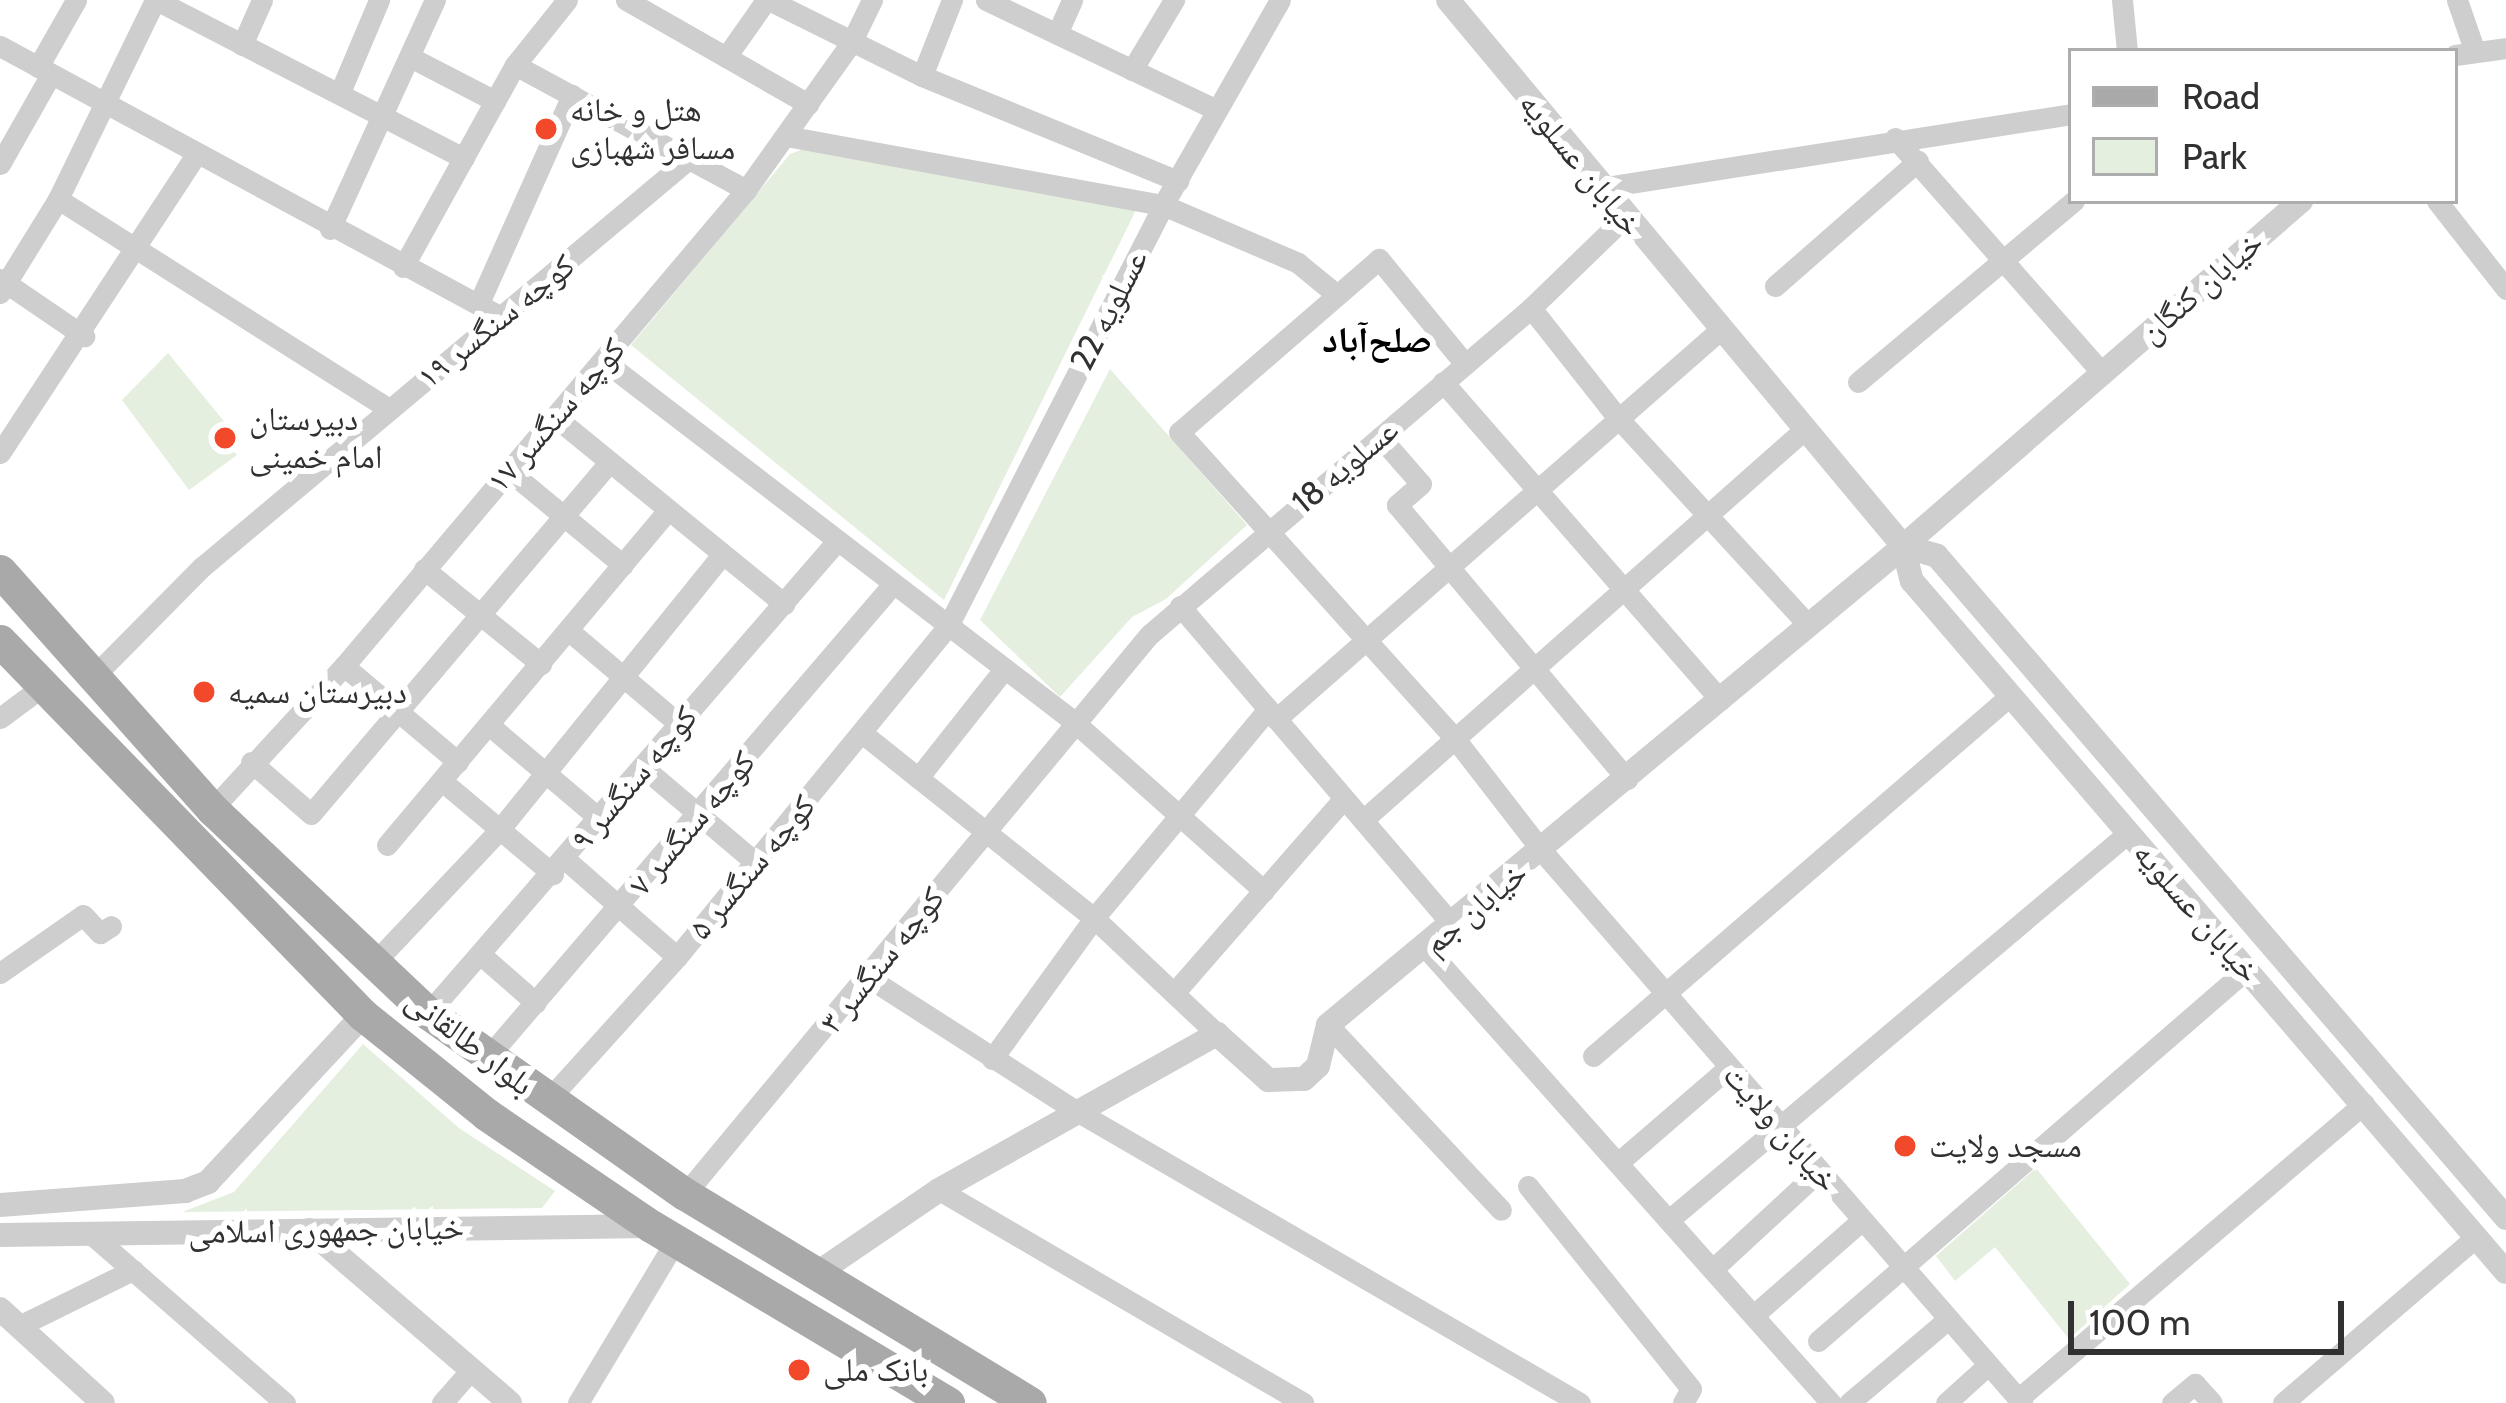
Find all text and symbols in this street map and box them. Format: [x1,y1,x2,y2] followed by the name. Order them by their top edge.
[2068,48,2458,204] legend
[2182,74,2260,118] text: Road
[1511,84,1651,244] street label: خیابان عسلویه
[570,90,735,168] place label: هتل و خانه مسافر شهبازی
[533,116,559,142] marker: هتل و خانه مسافر شهبازی
[2182,134,2247,178] text: Park
[2131,222,2271,352] street label: خیابان کنگان
[1062,243,1156,377] street label: عسلویه 22
[409,245,583,397] street label: کوچه سنگسر ۱۹
[1322,318,1432,362] district label: صلح‌آباد
[478,330,634,500] street label: کوچه سنگسر ۱۷
[249,399,383,477] place label: دبیرستان امام خمینی
[1284,410,1406,522] street label: عسلویه 18
[212,425,238,451] marker: دبیرستان امام خمینی
[228,672,407,712] place label: دبیرستان سمیه
[191,679,217,705] marker: دبیرستان سمیه
[562,698,706,858] street label: کوچه سنگسر ۹
[620,743,764,903] street label: کوچه سنگسر ۷
[680,787,824,947] street label: کوچه سنگسر ۵
[2125,833,2269,991] street label: خیابان عسلویه
[1415,853,1535,963] street label: خیابان جم
[811,879,953,1041] street label: کوچه سنگسر ۳
[398,980,542,1104] street label: بلوار طالقانی
[1715,1056,1847,1200] street label: خیابان ولایت
[1929,1126,2082,1166] place label: مسجد ولایت
[1892,1133,1918,1159] marker: مسجد ولایت
[188,1208,464,1252] street label: خیابان جمهوری اسلامی
[2074,1277,2350,1351] scale bar
[2089,1300,2191,1344] text: 100 m
[823,1350,928,1390] place label: بانک ملی
[786,1357,812,1383] marker: بانک ملی

